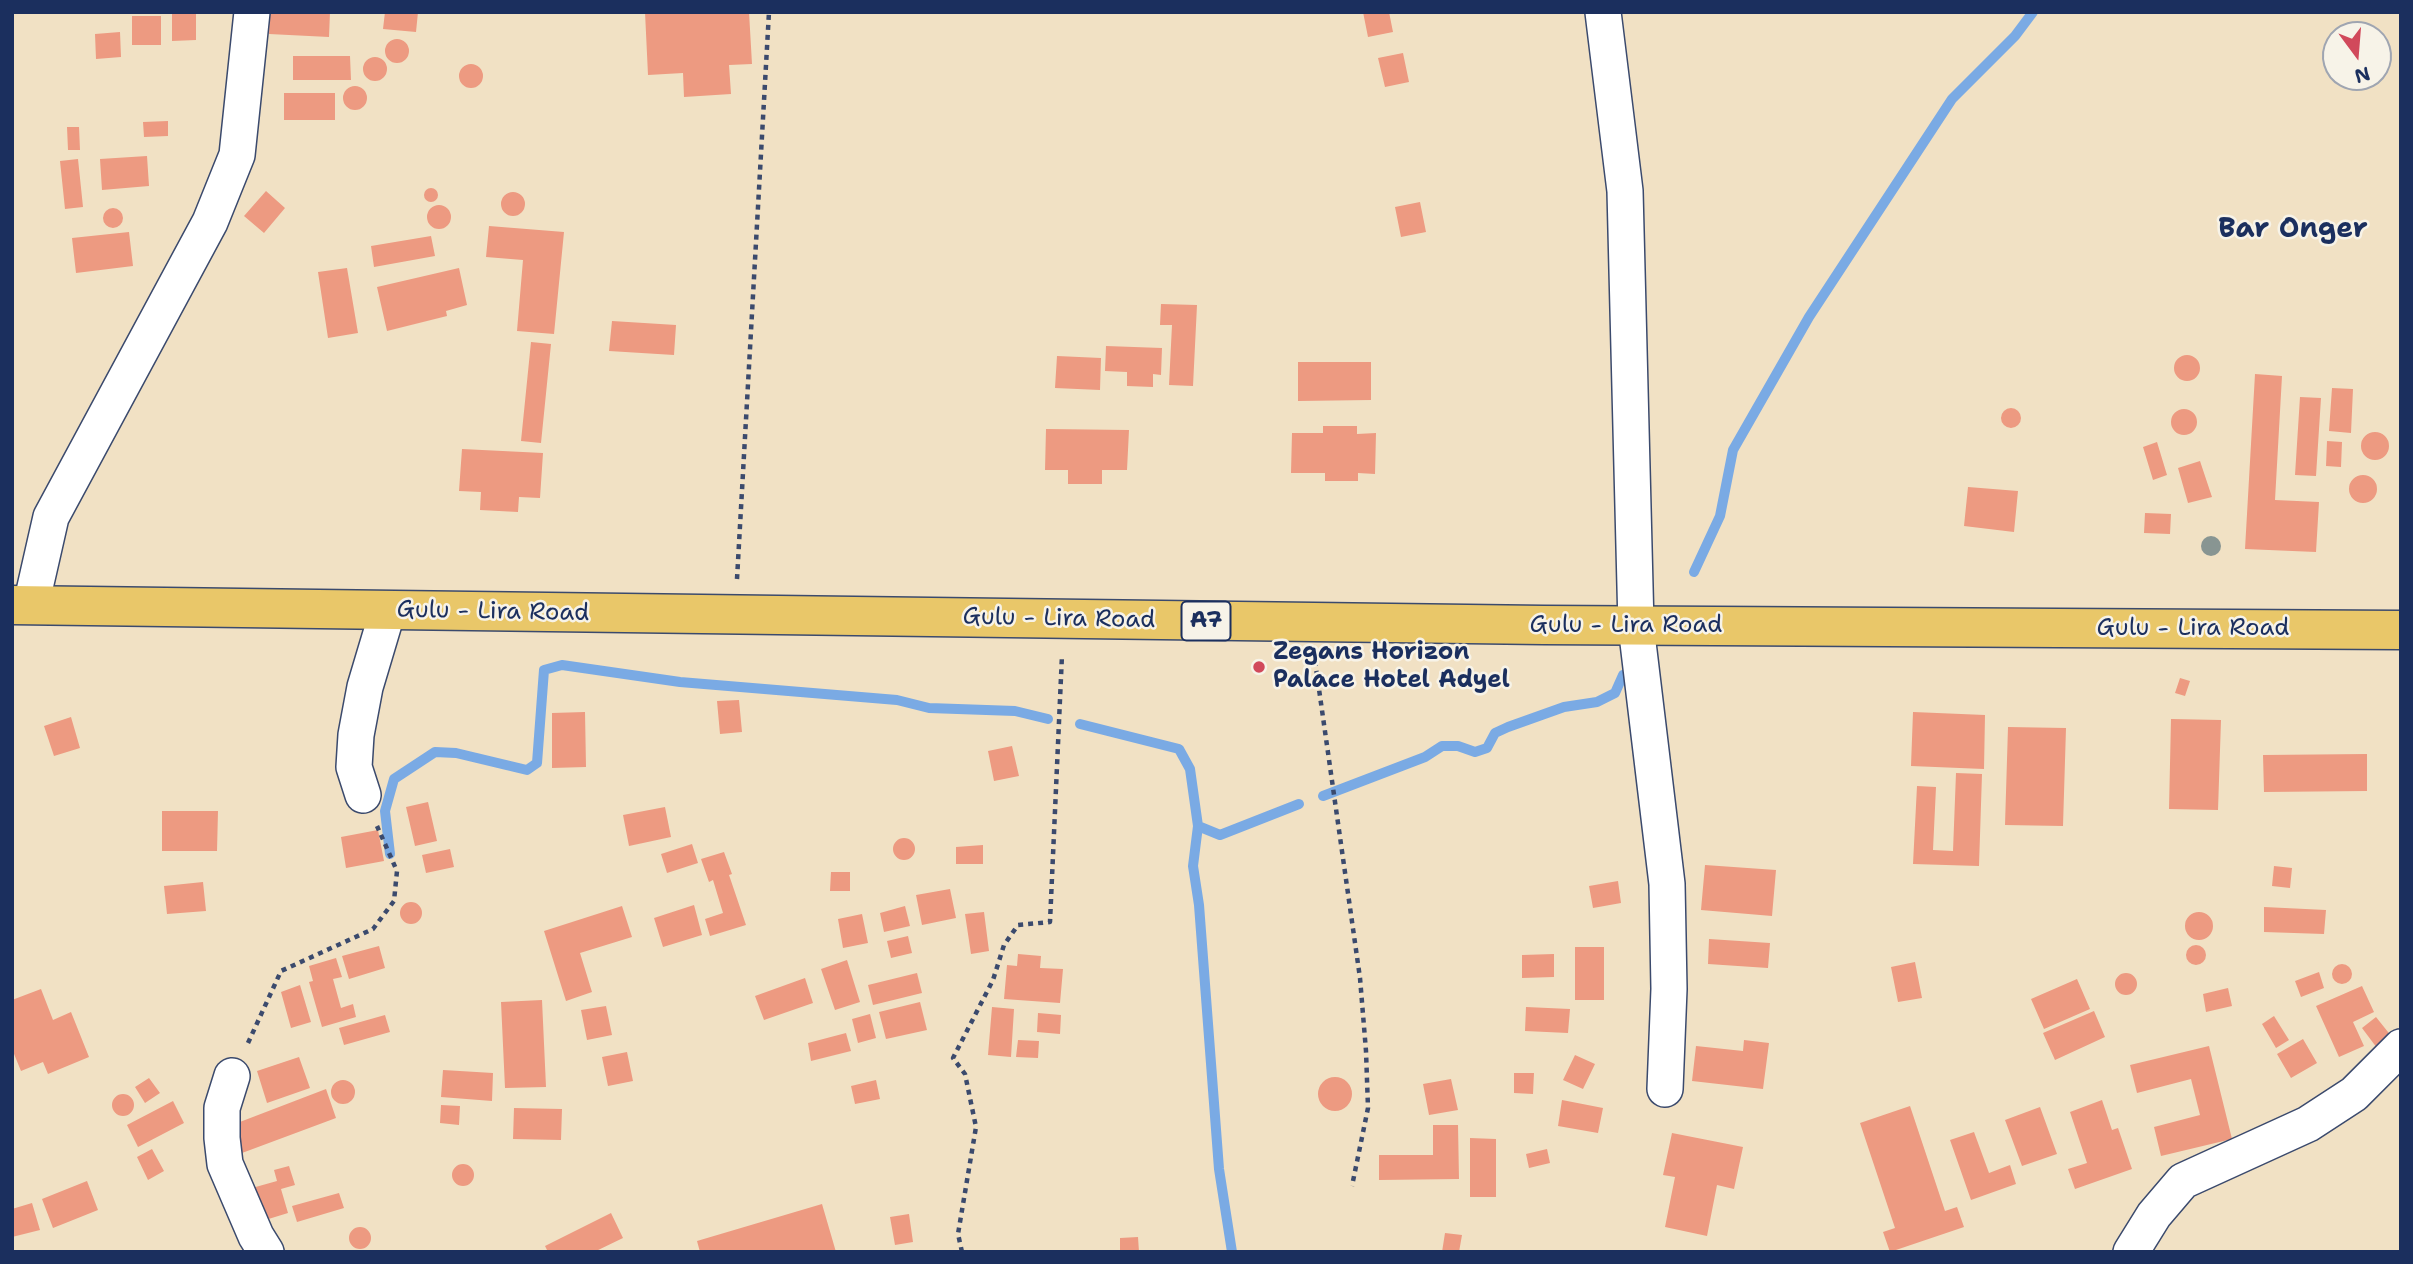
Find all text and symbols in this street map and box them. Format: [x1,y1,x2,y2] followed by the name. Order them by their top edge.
[2322,21,2392,91] north arrow
[2352,61,2373,89] text: N
[2218,213,2368,247] district label: Bar Onger
[396,596,590,628] street label: Gulu - Lira Road
[1182,601,1230,640] road number: A7
[962,603,1156,635] street label: Gulu - Lira Road
[1530,612,1722,640] street label: Gulu - Lira Road
[2097,615,2289,643] street label: Gulu - Lira Road
[1273,639,1510,695] place label: Zegans Horizon Palace Hotel Adyel
[1251,659,1267,675] marker: Zegans Horizon Palace Hotel Adyel

